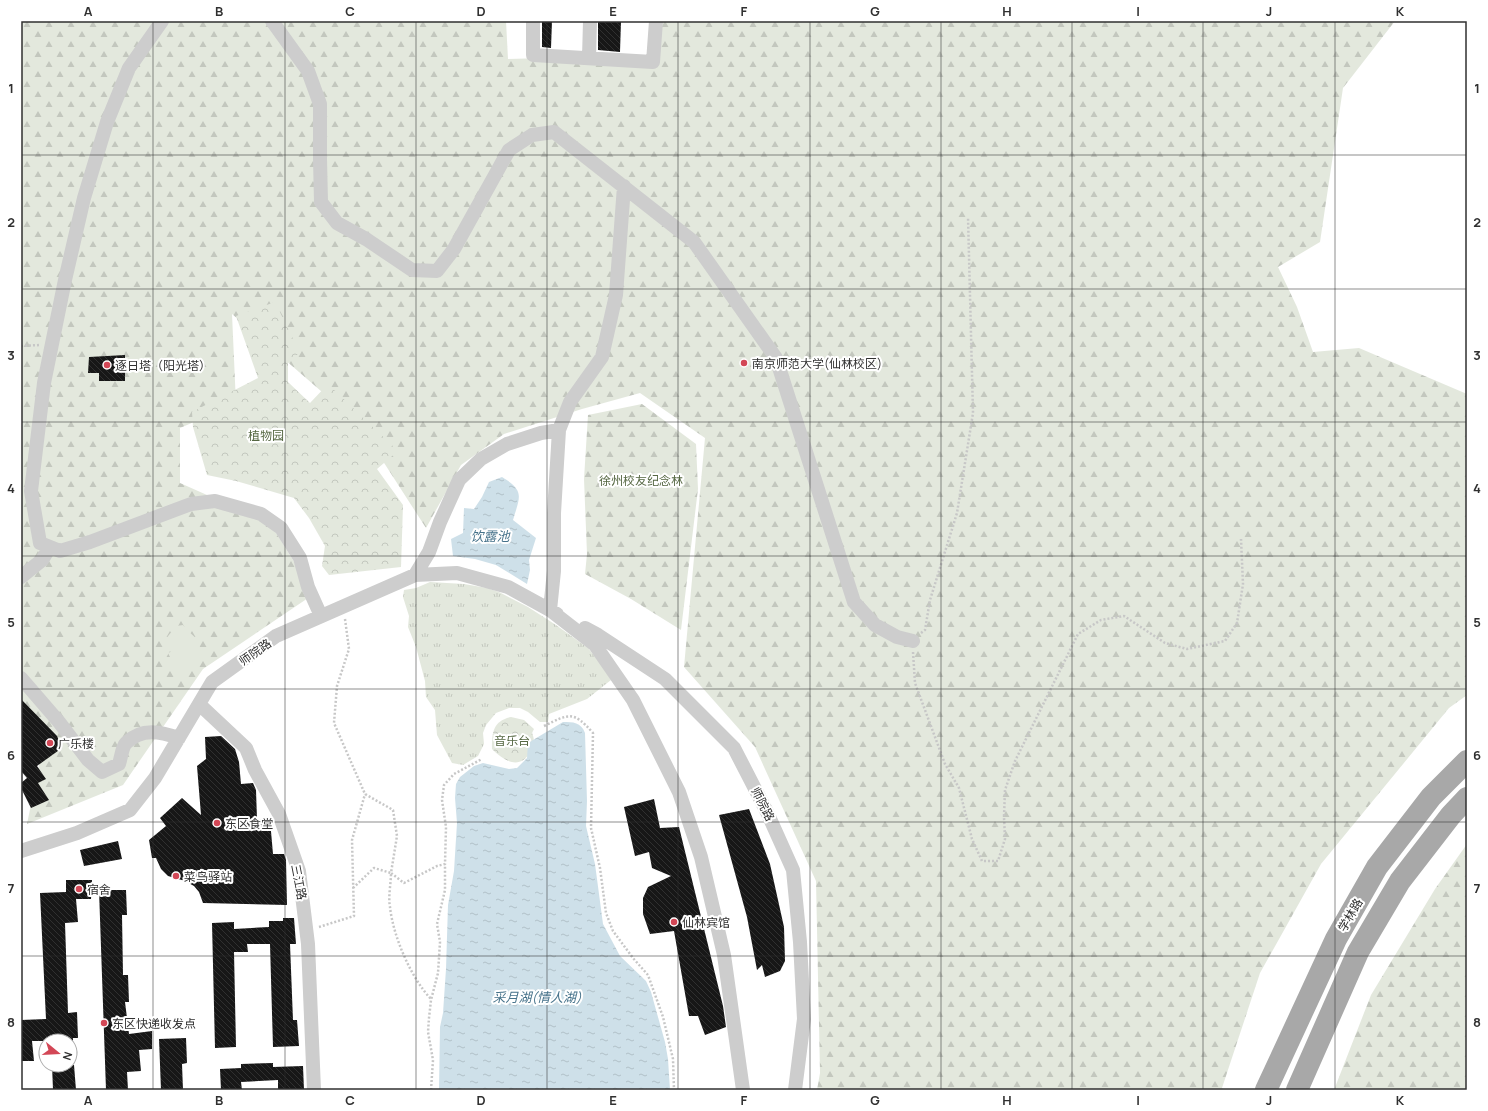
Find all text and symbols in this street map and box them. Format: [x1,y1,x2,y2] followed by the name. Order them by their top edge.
[84,2,93,20] text: A
[215,2,223,20] text: B
[345,2,355,20] text: C
[476,2,486,20] text: D
[609,2,617,20] text: E
[741,2,748,20] text: F
[870,2,880,20] text: G
[1002,2,1012,20] text: H
[1136,2,1140,20] text: I
[1266,2,1272,20] text: J
[1396,2,1405,20] text: K
[8,79,14,97] text: 1
[1474,79,1480,97] text: 1
[7,213,15,231] text: 2
[1473,213,1481,231] text: 2
[7,346,15,364] text: 3
[1473,346,1481,364] text: 3
[752,355,882,372] place label: 南京师范大学(仙林校区)
[115,357,211,374] place label: 逐日塔（阳光塔）
[739,358,749,368] marker: 南京师范大学(仙林校区)
[102,360,112,370] marker: 逐日塔（阳光塔）
[248,427,284,444] park label: 植物园
[599,472,683,489] park label: 徐州校友纪念林
[7,479,15,497] text: 4
[1473,479,1481,497] text: 4
[470,527,511,545] water label: 饮露池
[7,613,15,631] text: 5
[1473,613,1481,631] text: 5
[235,635,275,669] street label: 师院路
[494,732,530,749] park label: 音乐台
[58,735,94,752] place label: 广乐楼
[45,738,55,748] marker: 广乐楼
[7,746,15,764] text: 6
[1473,746,1481,764] text: 6
[747,784,779,824] street label: 师院路
[225,815,273,832] place label: 东区食堂
[212,818,222,828] marker: 东区食堂
[287,863,311,901] street label: 三江路
[184,868,232,885] place label: 菜鸟驿站
[171,871,181,881] marker: 菜鸟驿站
[8,879,15,897] text: 7
[1474,879,1481,897] text: 7
[87,881,111,898] place label: 宿舍
[74,884,84,894] marker: 宿舍
[1334,895,1366,935] street label: 学林路
[682,914,730,931] place label: 仙林宾馆
[669,917,679,927] marker: 仙林宾馆
[492,988,582,1006] water label: 采月湖(情人湖)
[7,1013,15,1031] text: 8
[1473,1013,1481,1031] text: 8
[112,1015,196,1032] place label: 东区快递收发点
[99,1018,109,1028] marker: 东区快递收发点
[38,1033,78,1073] north arrow
[60,1050,76,1062] text: N
[84,1091,93,1109] text: A
[215,1091,223,1109] text: B
[345,1091,355,1109] text: C
[476,1091,486,1109] text: D
[609,1091,617,1109] text: E
[741,1091,748,1109] text: F
[870,1091,880,1109] text: G
[1002,1091,1012,1109] text: H
[1136,1091,1140,1109] text: I
[1266,1091,1272,1109] text: J
[1396,1091,1405,1109] text: K

